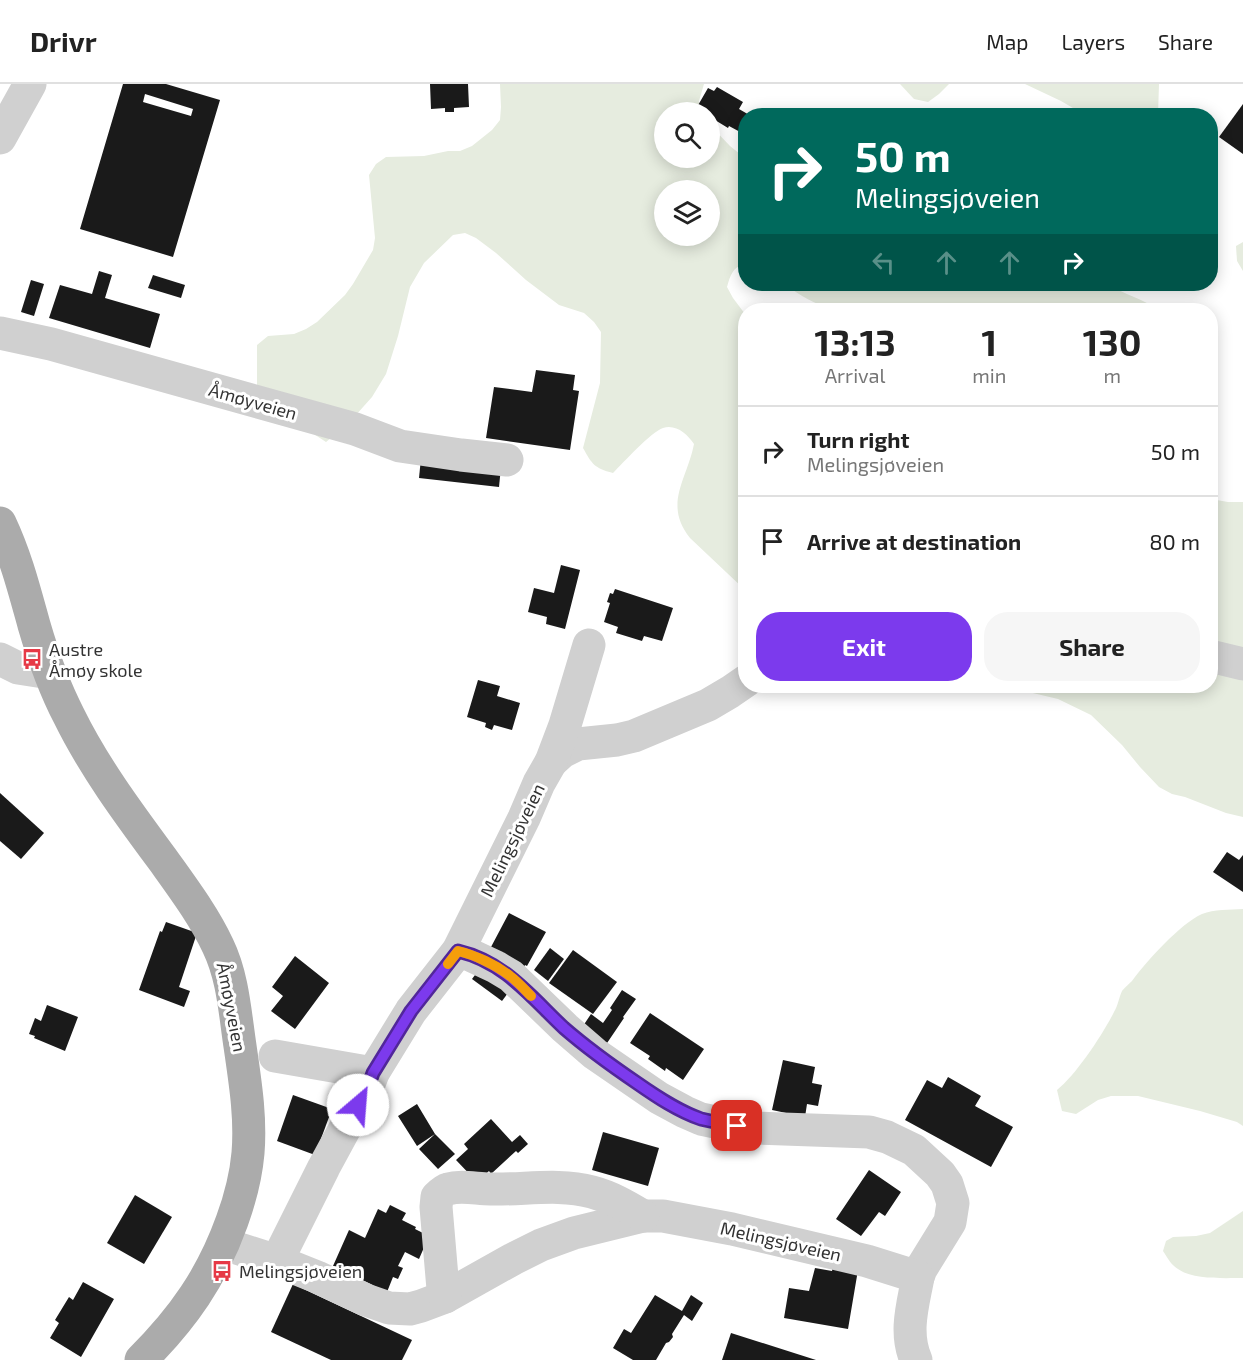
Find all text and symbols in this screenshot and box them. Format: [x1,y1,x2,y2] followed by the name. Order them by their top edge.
[30,24,97,58] text: Drivr
[986,29,1028,54] text: Map
[1061,29,1125,54] text: Layers
[1158,29,1213,54] text: Share
[654,102,720,246] map controls
[654,102,720,168] button: search
[855,130,951,180] text: 50 m
[756,132,834,210] icon: right
[654,180,720,246] button: layers
[855,181,1040,213] text: Melingsjøveien
[867,246,900,279] icon: left
[930,246,963,279] icon: ahead
[993,246,1026,279] icon: ahead
[1056,246,1089,279] icon: right
[815,320,896,363] text: 13:13
[981,320,997,363] text: 1
[1083,320,1141,363] text: 130
[825,363,886,387] text: Arrival
[972,363,1006,387] text: min
[1103,363,1121,387] text: m
[207,378,299,424] street label: Åmøyveien
[807,426,909,452] text: Turn right
[756,435,789,468] icon: right
[1151,438,1200,464] text: 50 m
[807,452,944,476] text: Melingsjøveien
[756,525,789,558] icon: arrive
[807,528,1021,554] text: Arrive at destination
[1149,528,1200,554] text: 80 m
[756,612,972,681] button: Exit
[984,612,1200,681] button: Share
[49,638,143,681] place label: Austre Åmøy skole
[20,647,44,671] bus stop icon: Austre Åmøy skole
[475,780,549,900] street label: Melingsjøveien
[213,961,251,1053] street label: Åmøyveien
[326,1073,390,1137] position arrow
[711,1100,762,1151] pin
[720,1109,753,1142] icon: arrive
[718,1216,844,1266] street label: Melingsjøveien
[210,1259,234,1283] bus stop icon: Melingsjøveien
[239,1260,362,1282] place label: Melingsjøveien

